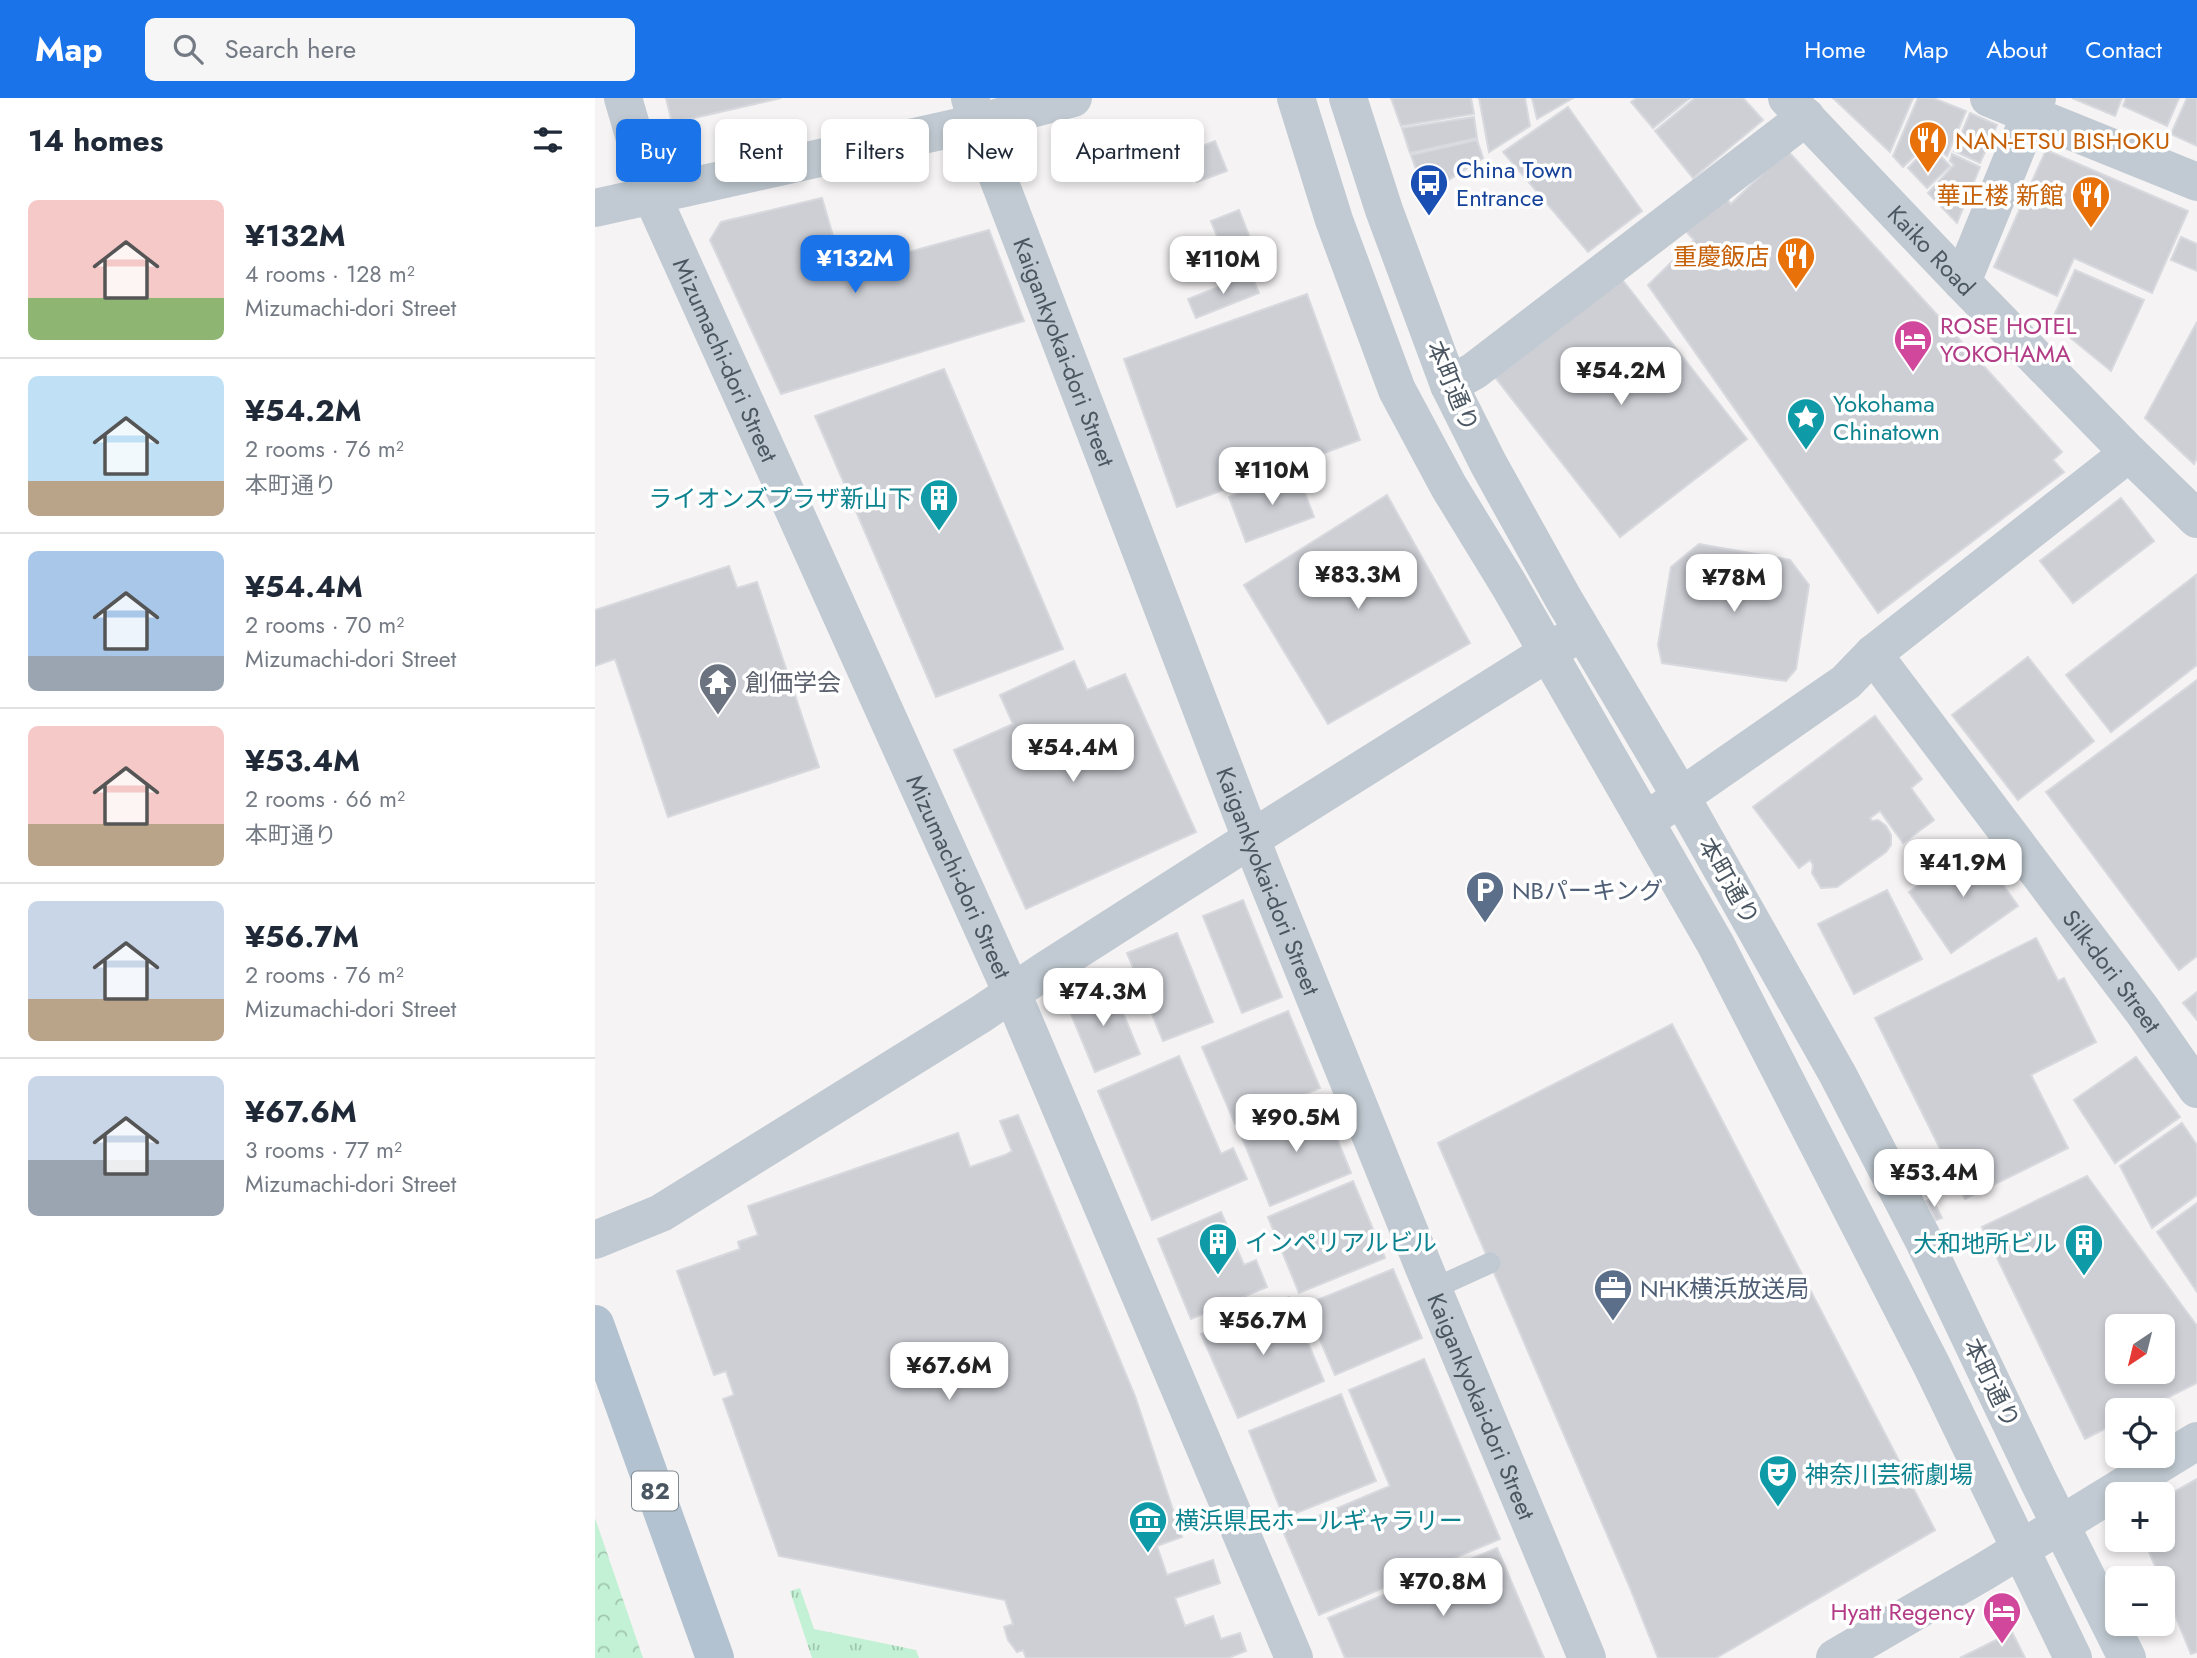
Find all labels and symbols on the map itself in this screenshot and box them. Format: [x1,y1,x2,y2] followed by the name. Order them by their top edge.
[1907,119,1949,174] restaurant icon: NAN-ETSU BISHOKU
[1955,123,2170,158] place label: NAN-ETSU BISHOKU
[1456,152,1573,215] place label: China Town Entrance
[1408,162,1450,217] bus stop icon: China Town Entrance
[2070,174,2112,229] restaurant icon: 華正楼 新館
[1937,178,2064,213] place label: 華正楼 新館
[1880,197,1984,303] street label: Kaiko Road
[1005,232,1124,472] street label: Kaigankyokai-dori Street
[1775,235,1817,290] restaurant icon: 重慶飯店
[806,236,904,295] pin: ¥132M
[1174,236,1272,296] pin: ¥110M
[1673,239,1769,274] place label: 重慶飯店
[665,252,787,468] street label: Mizumachi-dori Street
[1940,308,2077,371] place label: ROSE HOTEL YOKOHAMA
[1892,318,1934,373] hotel icon: ROSE HOTEL YOKOHAMA
[1418,335,1488,437] street label: 本町通り
[1564,348,1678,407] pin: ¥54.2M
[1833,386,1940,449] place label: Yokohama Chinatown
[1785,396,1827,451] place icon: Yokohama Chinatown
[1223,448,1321,507] pin: ¥110M
[918,477,960,532] building icon: ライオンズプラザ新山下
[648,481,912,516] place label: ライオンズプラザ新山下
[1301,552,1415,611] pin: ¥83.3M
[1693,554,1775,614] pin: ¥78M
[697,661,739,716] temple icon: 創価学会
[745,665,841,700] place label: 創価学会
[1016,724,1130,784] pin: ¥54.4M
[1208,762,1330,1000] street label: Kaigankyokai-dori Street
[898,769,1021,984] street label: Mizumachi-dori Street
[1690,831,1768,931] street label: 本町通り
[1906,840,2020,899] pin: ¥41.9M
[1464,869,1506,924] parking icon: NBパーキング
[1512,873,1663,908] place label: NBパーキング
[2054,902,2170,1040] street label: Silk-dori Street
[1046,968,1160,1028] pin: ¥74.3M
[1239,1094,1353,1154] pin: ¥90.5M
[1877,1150,1991,1209] pin: ¥53.4M
[1197,1221,1239,1276] building icon: インペリアルビル
[2063,1222,2105,1277] building icon: 大和地所ビル
[1245,1225,1437,1260] place label: インペリアルビル
[1913,1226,2057,1261] place label: 大和地所ビル
[1592,1267,1634,1322] office icon: NHK横浜放送局
[1640,1271,1809,1306] place label: NHK横浜放送局
[1419,1288,1545,1525] street label: Kaigankyokai-dori Street
[1206,1298,1320,1357] pin: ¥56.7M
[2105,1314,2175,1384] north arrow
[1955,1332,2029,1434] street label: 本町通り
[892,1342,1006,1402] pin: ¥67.6M
[1757,1453,1799,1508] theatre icon: 神奈川芸術劇場
[1805,1457,1973,1492] place label: 神奈川芸術劇場
[632,1472,678,1510] road number: 82
[1127,1499,1169,1554] museum icon: 横浜県民ホールギャラリー
[1175,1503,1463,1538] place label: 横浜県民ホールギャラリー
[1386,1558,1500,1618] pin: ¥70.8M
[1981,1590,2023,1645] hotel icon: Hyatt Regency
[1831,1594,1975,1629] place label: Hyatt Regency

